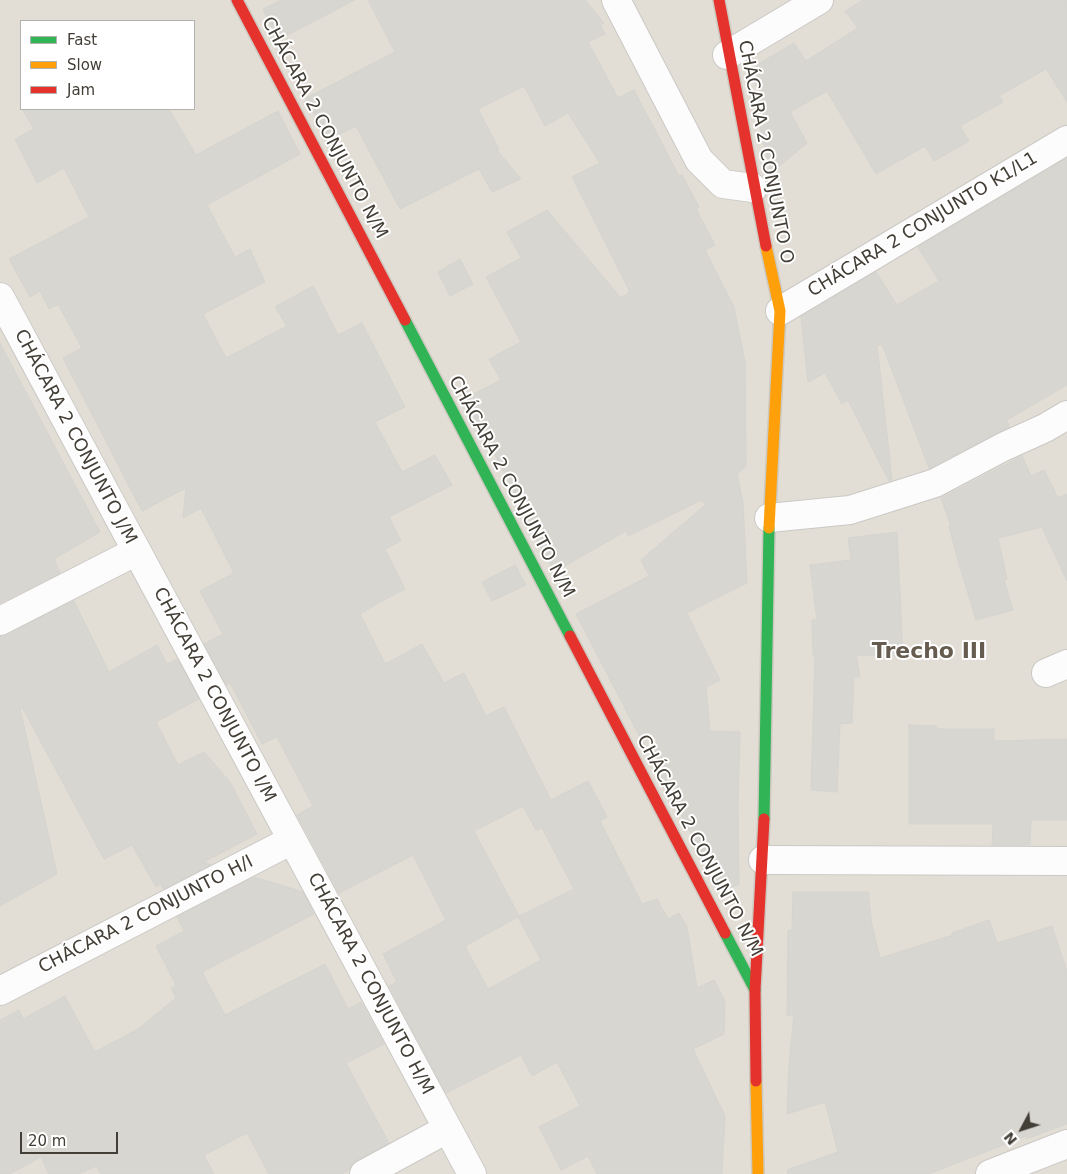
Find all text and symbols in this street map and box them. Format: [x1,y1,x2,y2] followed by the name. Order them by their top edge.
[256,13,392,243] street label: CHÁCARA 2 CONJUNTO N/M
[20,20,195,110] legend
[67,31,97,49] text: Fast
[733,38,797,266] street label: CHÁCARA 2 CONJUNTO O
[67,56,102,74] text: Slow
[67,81,95,99] text: Jam
[804,148,1042,302] street label: CHÁCARA 2 CONJUNTO K1/L1
[9,326,141,548] street label: CHÁCARA 2 CONJUNTO J/M
[443,372,579,602] street label: CHÁCARA 2 CONJUNTO N/M
[148,584,280,806] street label: CHÁCARA 2 CONJUNTO I/M
[872,639,986,665] district label: Trecho III
[631,731,767,961] street label: CHÁCARA 2 CONJUNTO N/M
[35,851,257,979] street label: CHÁCARA 2 CONJUNTO H/I
[302,869,438,1099] street label: CHÁCARA 2 CONJUNTO H/M
[997,1104,1047,1154] north arrow
[22,1122,120,1154] scale bar
[1001,1129,1020,1148] text: N
[28,1132,66,1150] text: 20 m

